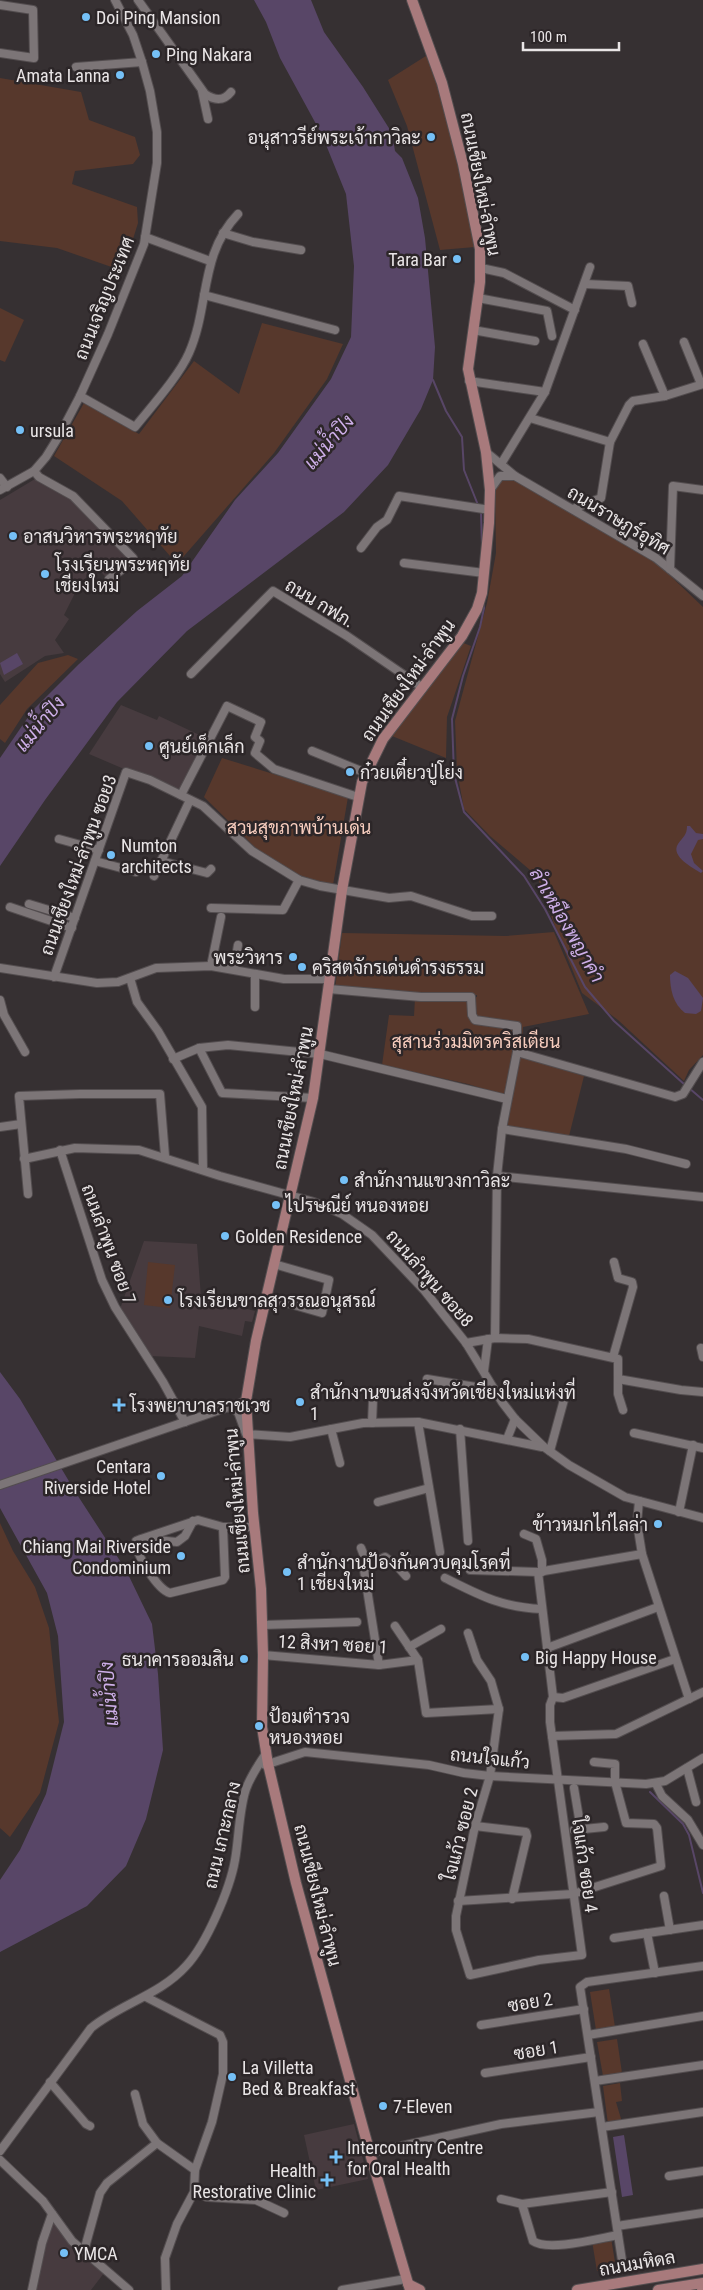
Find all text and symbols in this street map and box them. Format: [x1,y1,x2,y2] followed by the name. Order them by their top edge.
[96,7,220,28] place label: Doi Ping Mansion
[80,11,92,23] marker: Doi Ping Mansion
[523,20,619,52] scale bar
[530,28,567,46] text: 100 m
[166,44,252,65] place label: Ping Nakara
[150,48,162,60] marker: Ping Nakara
[16,65,110,86] place label: Amata Lanna
[114,69,126,81] marker: Amata Lanna
[454,110,507,258] street label: ถนนเชียงใหม่-ลำพูน
[248,125,421,150] place label: อนุสาวรีย์พระเจ้ากาวิละ
[425,131,437,143] marker: อนุสาวรีย์พระเจ้ากาวิละ
[70,233,139,363] street label: ถนนเจริญประเทศ
[388,249,448,270] place label: Tara Bar
[451,253,463,265] marker: Tara Bar
[296,407,359,474] water label: แม่น้ำปิง
[30,420,74,441] place label: ursula
[14,424,26,436] marker: ursula
[563,479,675,561] street label: ถนนราษฎร์อุทิศ
[23,526,178,548] place label: อาสนวิหารพระหฤทัย
[7,530,19,542] marker: อาสนวิหารพระหฤทัย
[54,552,190,596] place label: โรงเรียนพระหฤทัย เชียงใหม่
[39,568,51,580] marker: โรงเรียนพระหฤทัย เชียงใหม่
[282,574,358,632] street label: ถนน กฟภ.
[355,614,462,747] street label: ถนนเชียงใหม่-ลำพูน
[7,689,70,756] water label: แม่น้ำปิง
[159,733,245,760] place label: ศูนย์เด็กเล็ก
[143,740,155,752] marker: ศูนย์เด็กเล็ก
[360,757,463,786] place label: ก๋วยเตี๋ยวปู่โย่ง
[344,766,356,778] marker: ก๋วยเตี๋ยวปู่โย่ง
[34,771,123,959] street label: ถนนเชียงใหม่-ลำพูน ซอย3
[227,816,371,840] park label: สวนสุขภาพบ้านเด่น
[121,835,192,877] place label: Numton architects
[105,849,117,861] marker: Numton architects
[525,863,610,987] water label: ลำเหมืองพญาคำ
[214,947,283,968] place label: พระวิหาร
[287,951,299,963] marker: พระวิหาร
[312,956,484,978] place label: คริสตจักรเด่นดำรงธรรม
[296,961,308,973] marker: คริสตจักรเด่นดำรงธรรม
[267,1024,320,1172] street label: ถนนเชียงใหม่-ลำพูน
[391,1029,561,1054] park label: สุสานร่วมมิตรคริสเตียน
[354,1170,510,1191] place label: สำนักงานแขวงกาวิละ
[338,1174,350,1186] marker: สำนักงานแขวงกาวิละ
[75,1181,140,1308] street label: ถนนลำพูน ซอย 7
[284,1193,429,1216] place label: ไปรษณีย์ หนองหอย
[270,1199,282,1211] marker: ไปรษณีย์ หนองหอย
[380,1225,478,1333] street label: ถนนลำพูน ซอย8
[235,1226,362,1247] place label: Golden Residence
[219,1230,231,1242] marker: Golden Residence
[177,1288,376,1313] place label: โรงเรียนขาลสุวรรณอนุสรณ์
[162,1294,174,1306] marker: โรงเรียนขาลสุวรรณอนุสรณ์
[310,1377,576,1424] place label: สำนักงานขนส่งจังหวัดเชียงใหม่แห่งที่ 1
[129,1393,271,1416] place label: โรงพยาบาลราชเวช
[294,1396,306,1408] marker: สำนักงานขนส่งจังหวัดเชียงใหม่แห่งที่ 1
[112,1398,126,1412] marker: โรงพยาบาลราชเวช
[218,1427,257,1575] street label: ถนนเชียงใหม่-ลำพูน
[44,1456,151,1498] place label: Centara Riverside Hotel
[155,1470,167,1482] marker: Centara Riverside Hotel
[532,1512,648,1535] place label: ข้าวหมกไก่ไลล่า
[652,1518,664,1530] marker: ข้าวหมกไก่ไลล่า
[22,1536,171,1578] place label: Chiang Mai Riverside Condominium
[297,1547,511,1594] place label: สำนักงานป้องกันควบคุมโรคที่ 1 เชียงใหม่
[175,1550,187,1562] marker: Chiang Mai Riverside Condominium
[281,1566,293,1578] marker: สำนักงานป้องกันควบคุมโรคที่ 1 เชียงใหม่
[278,1631,388,1657] street label: 12 สิงหา ซอย 1
[535,1647,657,1668] place label: Big Happy House
[122,1649,234,1670] place label: ธนาคารออมสิน
[519,1651,531,1663] marker: Big Happy House
[238,1653,250,1665] marker: ธนาคารออมสิน
[91,1660,123,1728] water label: แม่น้ำปิง
[269,1706,350,1748] place label: ป้อมตำรวจ หนองหอย
[253,1720,265,1732] marker: ป้อมตำรวจ หนองหอย
[449,1741,531,1773] street label: ถนนใจแก้ว
[199,1779,245,1891] street label: ถนน เกาะกลาง
[436,1784,482,1885] street label: ใจแก้ว ซอย 2
[568,1814,604,1914] street label: ใจแก้ว ซอย 4
[287,1821,348,1969] street label: ถนนเชียงใหม่-ลำพูน
[506,1988,554,2016] street label: ซอย 2
[512,2036,560,2064] street label: ซอย 1
[242,2057,355,2099] place label: La Villetta Bed & Breakfast
[226,2071,238,2083] marker: La Villetta Bed & Breakfast
[393,2096,453,2117] place label: 7-Eleven
[377,2100,389,2112] marker: 7-Eleven
[347,2137,483,2179] place label: Intercountry Centre for Oral Health
[329,2150,343,2164] marker: Intercountry Centre for Oral Health
[193,2160,316,2202] place label: Health Restorative Clinic
[320,2173,334,2187] marker: Health Restorative Clinic
[74,2243,118,2264] place label: YMCA
[597,2246,677,2280] street label: ถนนมหิดล
[58,2247,70,2259] marker: YMCA

